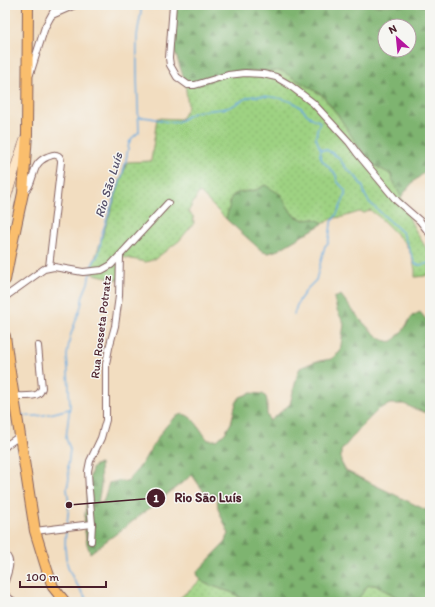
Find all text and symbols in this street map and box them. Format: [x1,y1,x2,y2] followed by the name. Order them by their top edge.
[377,18,417,58] north arrow
[386,22,399,37] text: N
[91,150,126,219] water label: Rio São Luís
[88,274,114,379] street label: Rua Rosseta Potratz
[146,485,249,510] callout: Rio São Luís
[174,490,242,505] text: Rio São Luís
[153,491,159,505] text: 1
[20,563,106,589] scale bar
[26,570,59,584] text: 100 m

